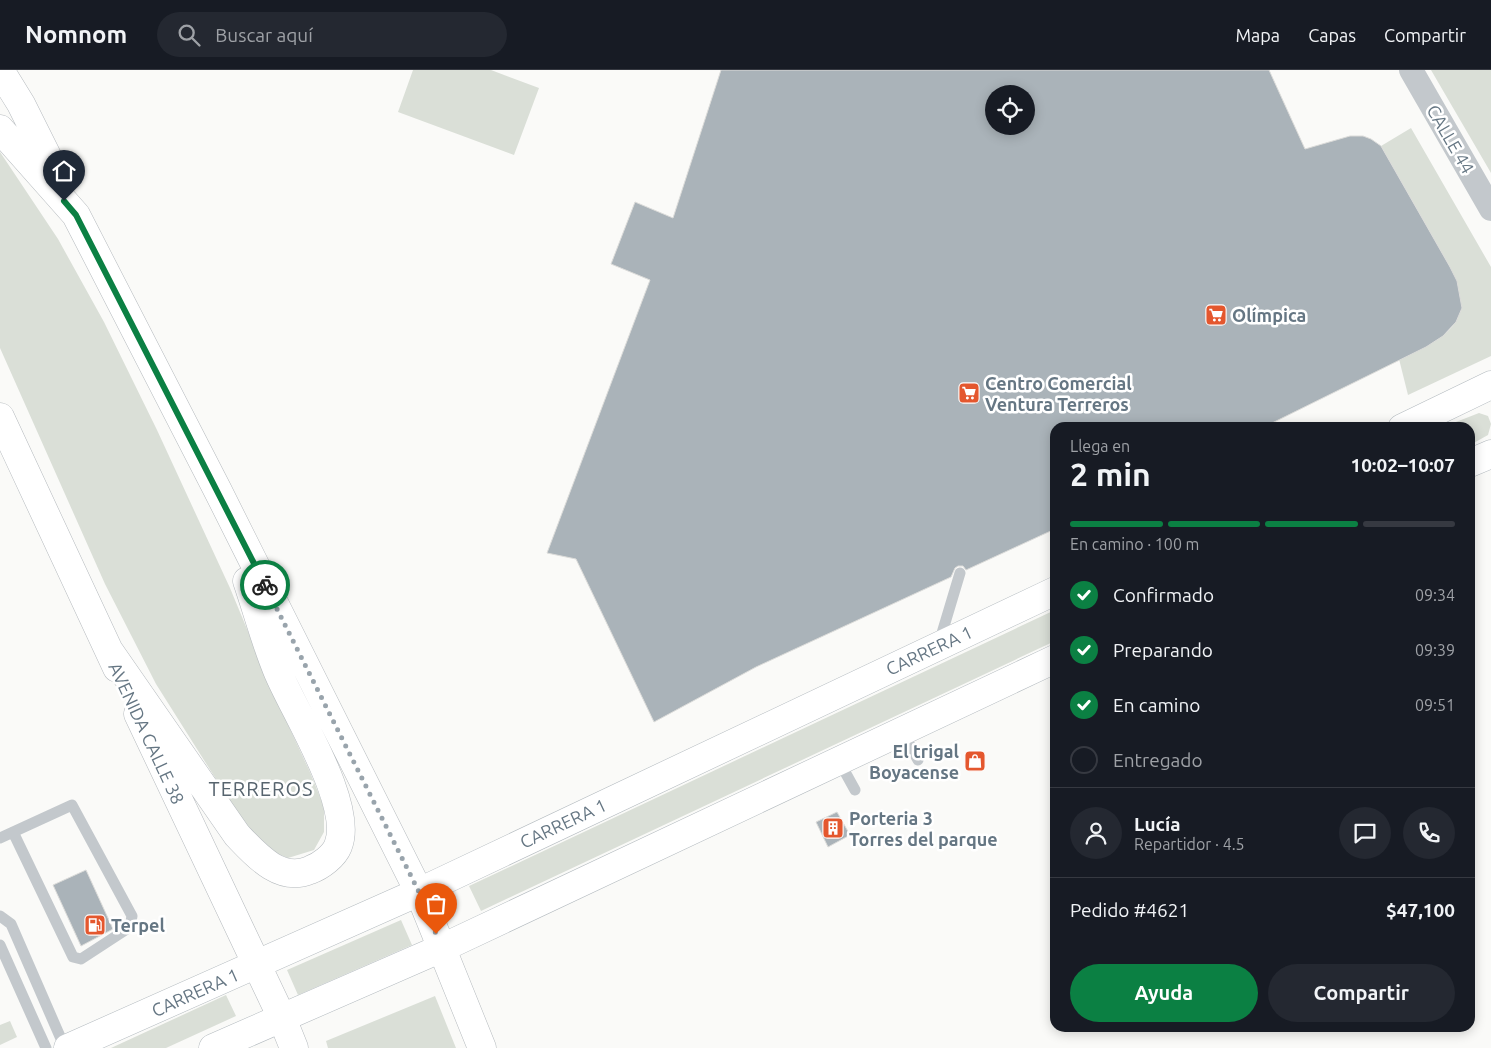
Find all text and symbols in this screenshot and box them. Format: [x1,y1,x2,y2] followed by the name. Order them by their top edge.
[157,12,507,57] search box
[25,21,127,48] text: Nomnom
[175,21,203,49] icon: search
[215,24,313,46] text: Buscar aquí
[1235,25,1280,45] text: Mapa
[1308,25,1356,45] text: Capas
[1384,25,1466,45] text: Compartir
[985,85,1035,135] map controls
[985,85,1035,135] button: locate
[1423,101,1479,177] street label: CALLE 44
[43,150,85,201] pin
[50,157,78,185] icon: home
[1204,303,1228,327] supermarket icon: Olímpica
[1232,305,1306,325] place label: Olímpica
[985,373,1132,414] place label: Centro Comercial Ventura Terreros
[957,381,981,405] supermarket icon: Centro Comercial Ventura Terreros
[1070,437,1130,455] text: Llega en
[1350,454,1455,476] text: 10:02–10:07
[1070,456,1151,492] text: 2 min
[1070,535,1199,553] text: En camino · 100 m
[240,560,290,610] courier
[251,571,279,599] icon: bike
[1070,581,1098,609] icon: check
[1113,584,1214,606] text: Confirmado
[1415,586,1455,604] text: 09:34
[882,621,976,679] street label: CARRERA 1
[1070,636,1098,664] icon: check
[1113,639,1213,661] text: Preparando
[1415,641,1455,659] text: 09:39
[105,659,189,807] street label: AVENIDA CALLE 38
[1070,691,1098,719] icon: check
[1113,694,1200,716] text: En camino
[1415,696,1455,714] text: 09:51
[869,741,960,782] place label: El trigal Boyacense
[963,749,987,773] shop icon: El trigal Boyacense
[1113,749,1203,771] text: Entregado
[209,777,313,800] district label: TERREROS
[516,794,610,852] street label: CARRERA 1
[1070,807,1122,859] button: person
[1339,807,1391,859] button: chat
[1403,807,1455,859] button: phone
[849,808,998,849] place label: Porteria 3 Torres del parque
[1134,813,1181,835] text: Lucía
[821,816,845,840] building icon: Porteria 3 Torres del parque
[1134,835,1245,853] text: Repartidor · 4.5
[415,883,457,934] pin
[422,890,450,918] icon: bag
[1070,899,1189,921] text: Pedido #4621
[1386,899,1455,921] text: $47,100
[83,913,107,937] fuel station icon: Terpel
[111,915,165,935] place label: Terpel
[148,964,242,1020] street label: CARRERA 1
[1070,964,1258,1022] button: Ayuda
[1268,964,1455,1022] button: Compartir

